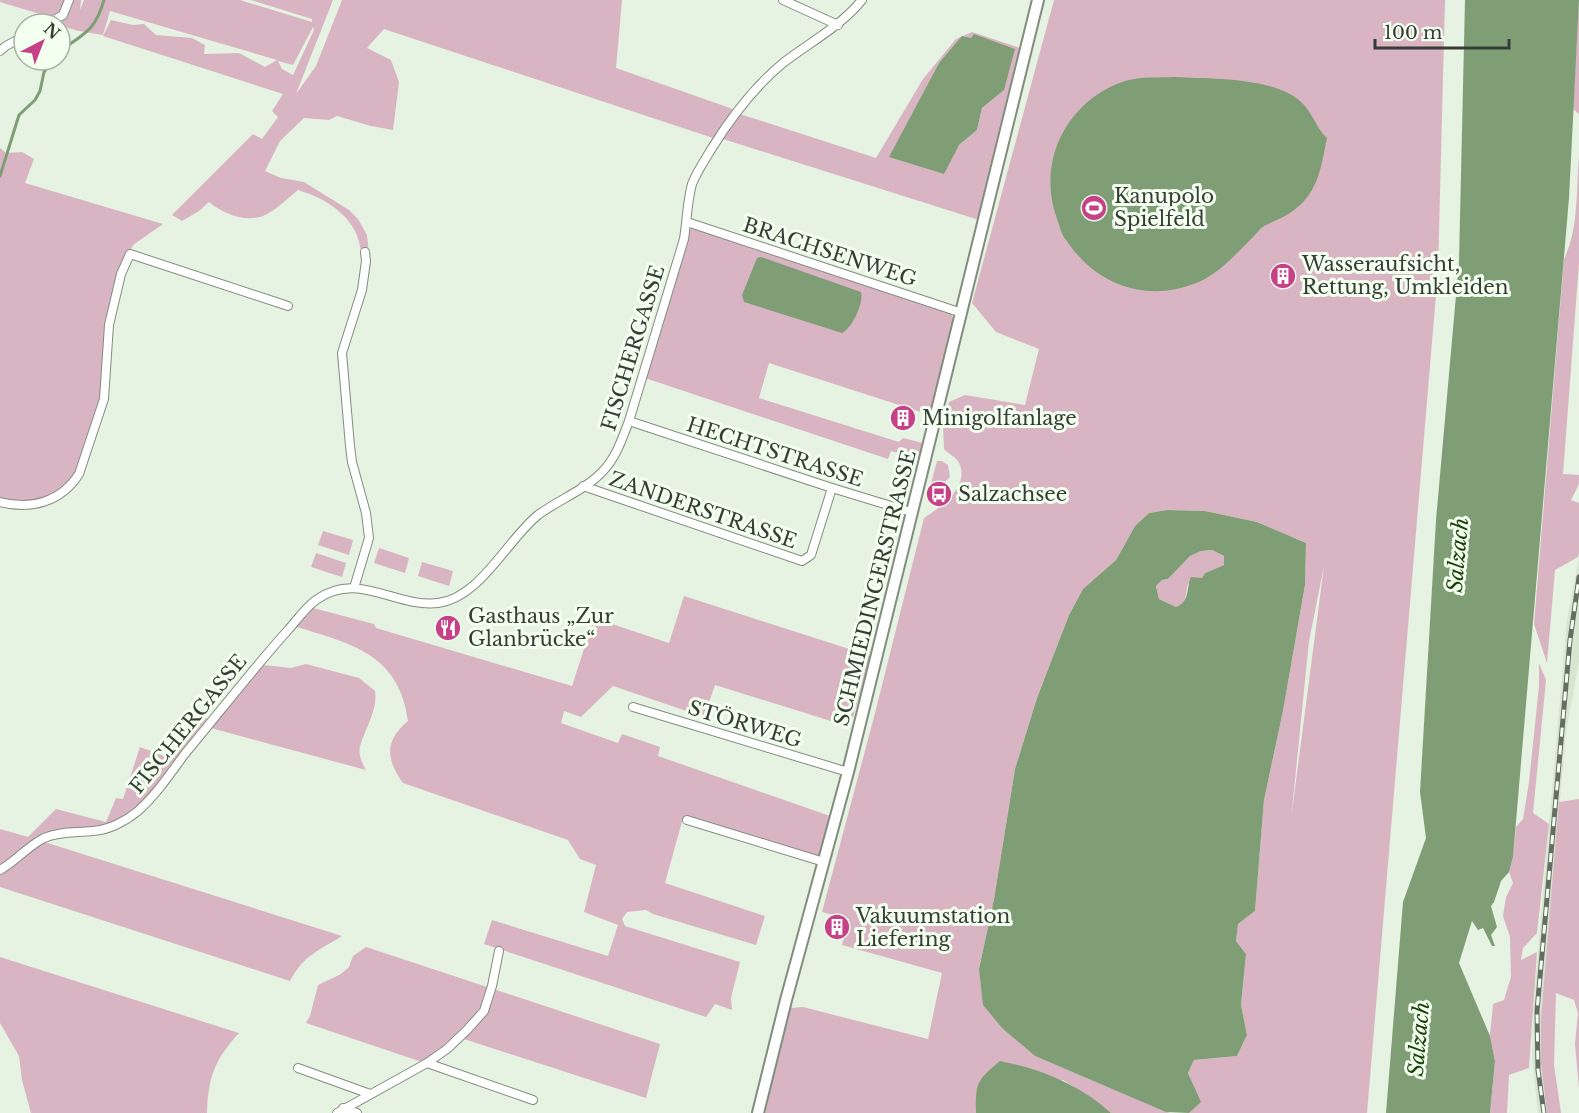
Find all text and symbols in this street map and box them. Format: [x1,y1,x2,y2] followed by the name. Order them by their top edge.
[12,12,72,72] north arrow
[1375,12,1508,50] scale bar
[40,18,64,43] text: N
[1384,22,1442,44] text: 100 m
[1114,184,1214,231] place label: Kanupolo Spielfeld
[1079,193,1109,223] sports icon: Kanupolo Spielfeld
[740,213,920,291] street label: BRACHSENWEG
[1301,252,1509,299] place label: Wasseraufsicht, Rettung, Umkleiden
[1268,261,1298,291] building icon: Wasseraufsicht, Rettung, Umkleiden
[596,262,670,434] street label: FISCHERGASSE
[888,403,918,433] building icon: Minigolfanlage
[922,406,1077,430] place label: Minigolfanlage
[684,412,866,492] street label: HECHTSTRASSE
[829,447,921,729] street label: SCHMIEDINGERSTRASSE
[606,467,800,553] street label: ZANDERSTRASSE
[924,479,954,509] bus stop icon: Salzachsee
[958,482,1067,506] place label: Salzachsee
[1442,516,1474,594] water label: Salzach
[468,604,614,651] place label: Gasthaus „Zur Glanbrücke“
[433,613,463,643] restaurant icon: Gasthaus „Zur Glanbrücke“
[125,650,251,798] street label: FISCHERGASSE
[685,694,805,753] street label: STÖRWEG
[855,904,1011,951] place label: Vakuumstation Liefering
[822,912,852,942] building icon: Vakuumstation Liefering
[1403,1000,1435,1078] water label: Salzach

